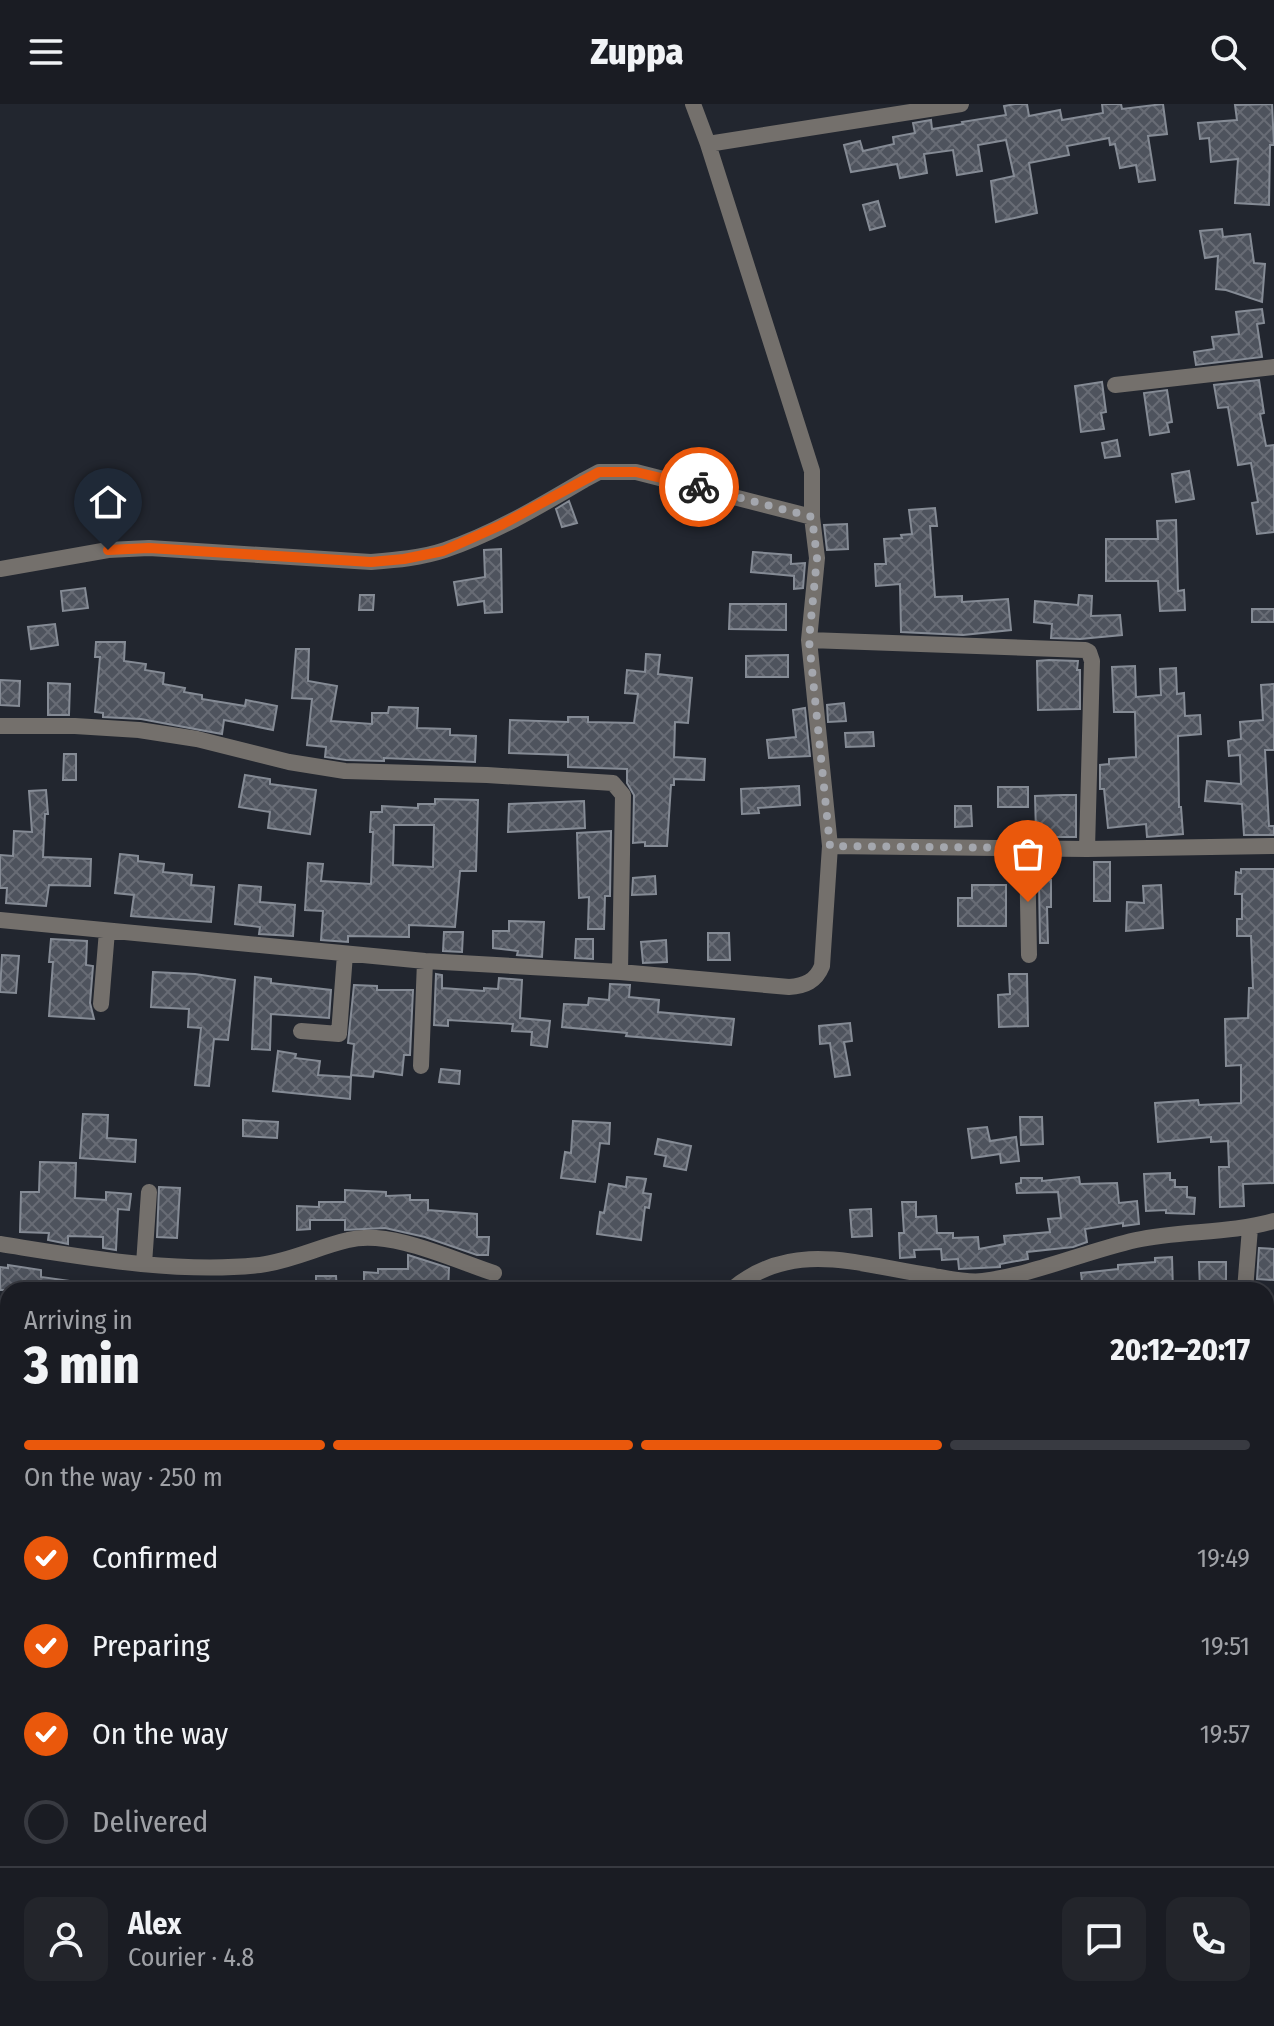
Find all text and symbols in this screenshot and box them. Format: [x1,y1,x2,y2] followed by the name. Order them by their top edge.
[24,30,68,74] icon: menu
[591,30,683,74] text: Zuppa
[1206,30,1250,74] icon: search
[659,447,739,527] courier
[677,465,721,509] icon: bike
[74,468,142,550] pin
[86,480,130,524] icon: home
[994,820,1062,902] pin
[1006,832,1050,876] icon: bag
[24,1305,133,1336] text: Arriving in
[1111,1332,1250,1368] text: 20:12–20:17
[24,1334,140,1397] text: 3 min
[24,1462,223,1493] text: On the way · 250 m
[24,1536,68,1580] icon: check
[92,1540,218,1576] text: Confirmed
[1197,1543,1250,1574] text: 19:49
[24,1624,68,1668] icon: check
[92,1628,210,1664] text: Preparing
[1201,1631,1250,1662] text: 19:51
[24,1712,68,1756] icon: check
[92,1716,228,1752] text: On the way
[1200,1719,1250,1750] text: 19:57
[92,1804,208,1840] text: Delivered
[24,1897,108,1981] button: person
[1062,1897,1146,1981] button: chat
[1166,1897,1250,1981] button: phone
[128,1906,181,1942] text: Alex
[128,1942,254,1973] text: Courier · 4.8

